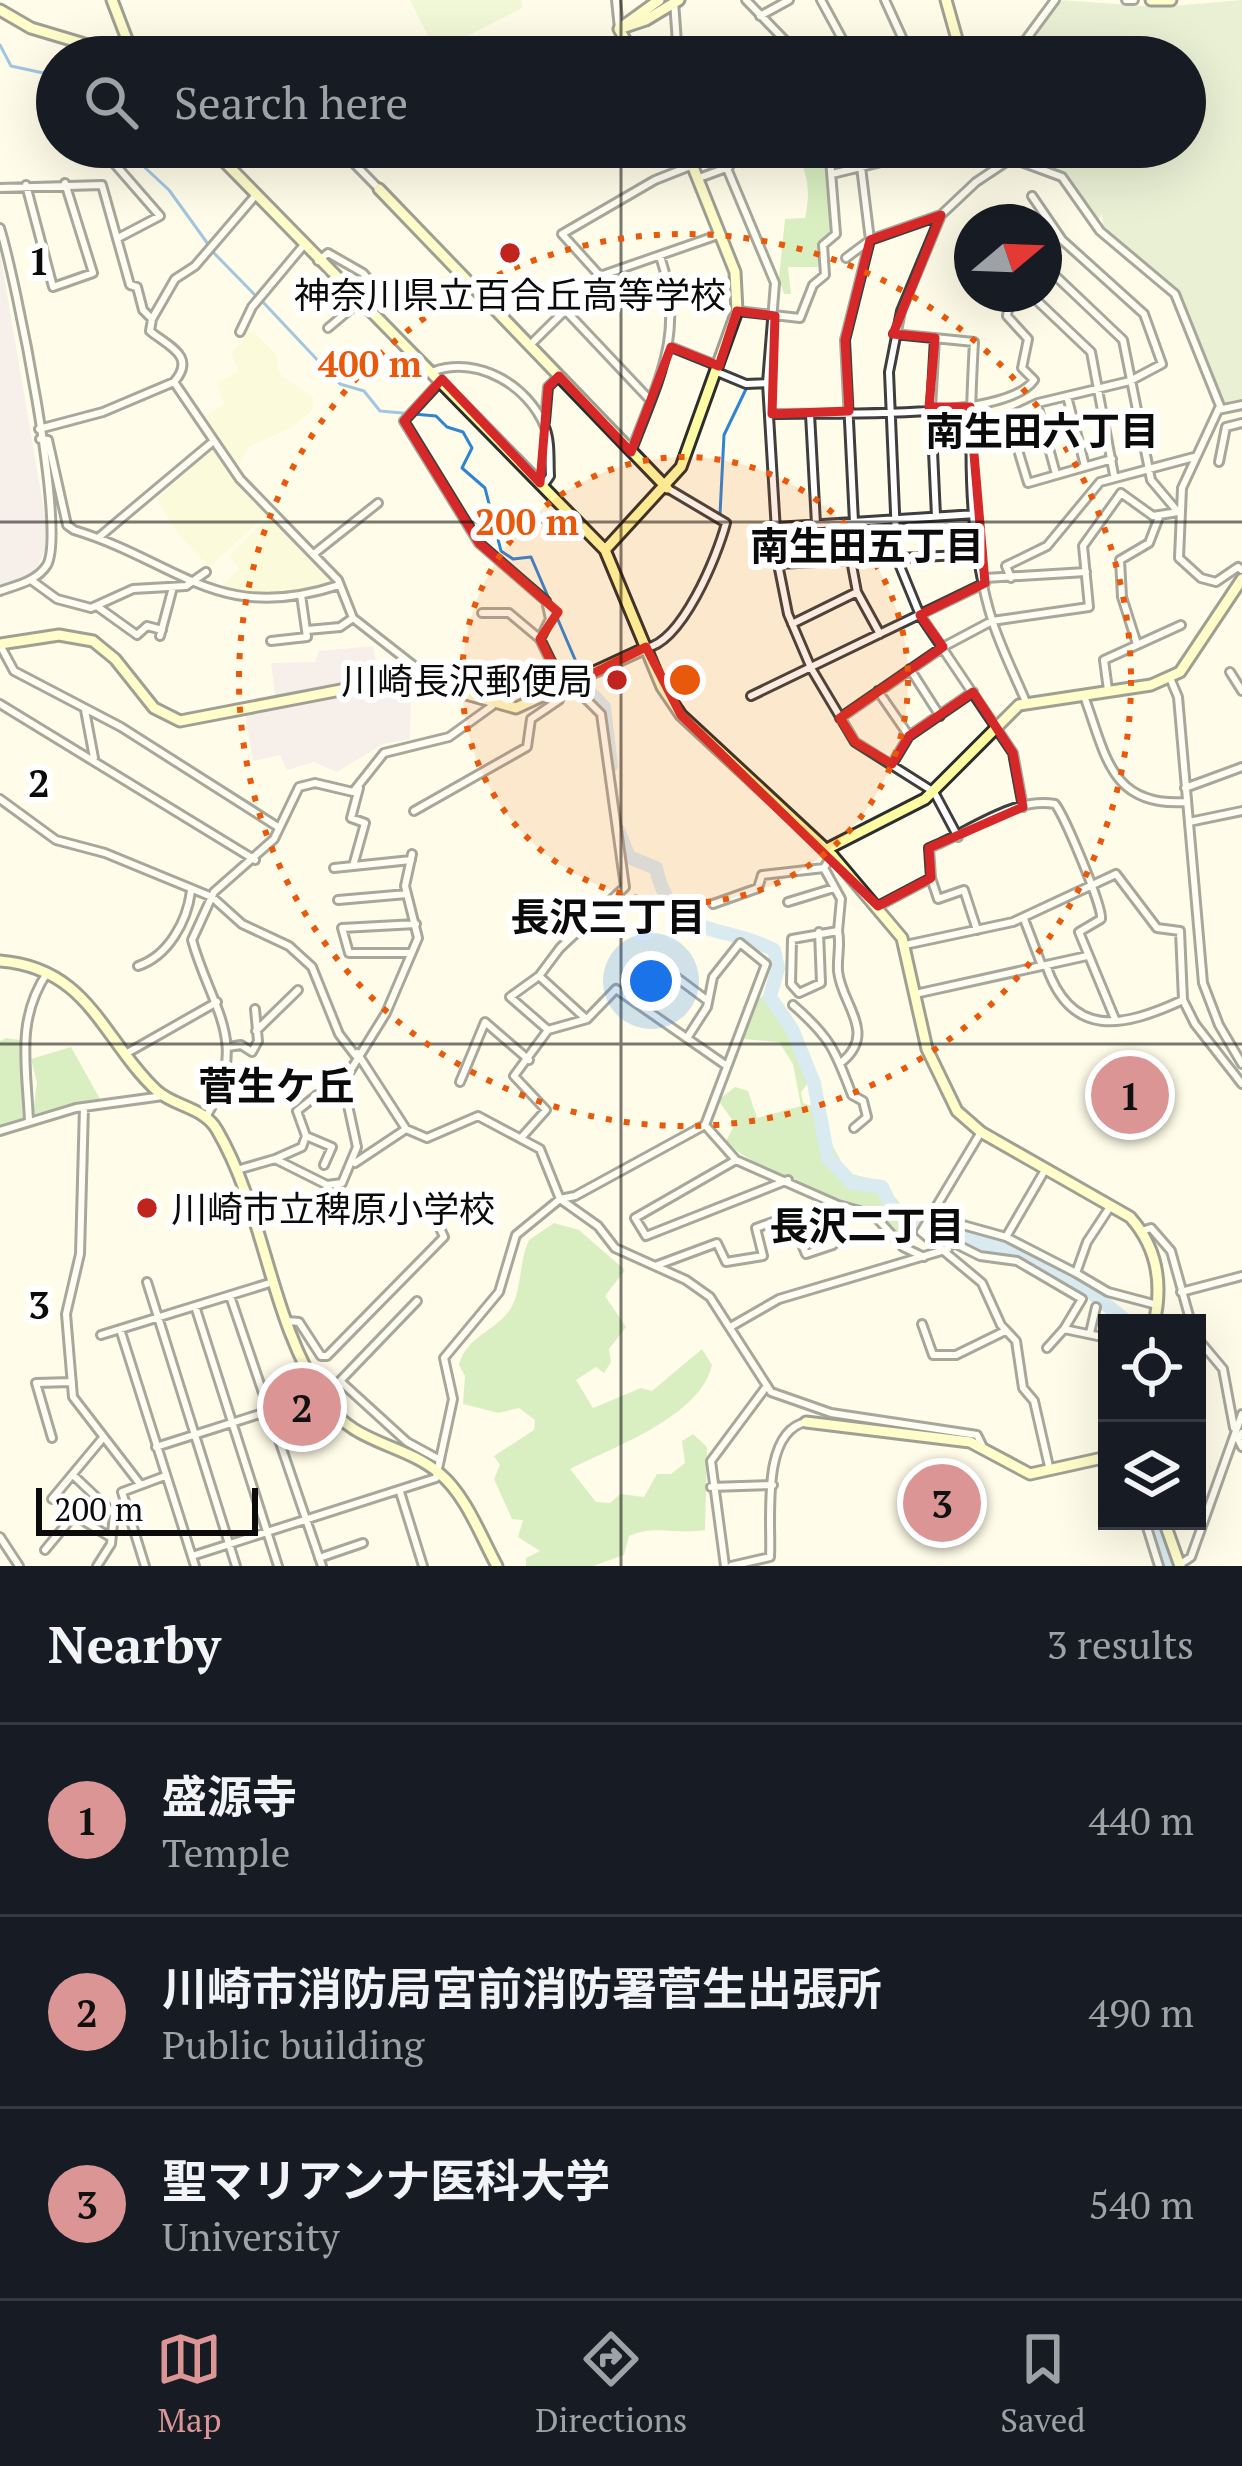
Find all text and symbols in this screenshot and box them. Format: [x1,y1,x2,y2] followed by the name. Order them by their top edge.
[36,36,1206,168] search box
[78,69,144,135] icon: search
[174,72,408,132] text: Search here
[954,204,1062,312] north arrow
[28,234,50,286] text: 1
[497,240,523,266] marker: 神奈川県立百合丘高等学校
[294,271,726,318] place label: 神奈川県立百合丘高等学校
[318,340,422,387] text: 400 m
[925,404,1159,456] district label: 南生田六丁目
[475,498,579,545] text: 200 m
[750,519,984,571] district label: 南生田五丁目
[341,657,593,704] place label: 川崎長沢郵便局
[664,659,706,701] centre of rings
[604,667,630,693] marker: 川崎長沢郵便局
[28,756,50,808] text: 2
[510,890,706,942] district label: 長沢三丁目
[621,951,681,1011] your location
[1091,1050,1169,1140] pin: 1
[198,1059,354,1111] district label: 菅生ケ丘
[171,1185,495,1232] place label: 川崎市立稗原小学校
[134,1195,160,1221] marker: 川崎市立稗原小学校
[769,1199,965,1251] district label: 長沢二丁目
[28,1278,50,1330] text: 3
[1098,1314,1206,1530] map controls
[1098,1314,1206,1422] button: locate
[263,1362,341,1452] pin: 2
[1098,1422,1206,1530] button: layers
[903,1458,981,1548] pin: 3
[36,1482,258,1535] scale bar
[54,1487,143,1530] text: 200 m
[48,1610,221,1678] text: Nearby
[1047,1618,1194,1670] text: 3 results
[162,1766,297,1826] text: 盛源寺
[76,1794,98,1846] text: 1
[1089,1794,1194,1846] text: 440 m
[162,1826,290,1878] text: Temple
[162,1958,882,2018] text: 川崎市消防局宮前消防署菅生出張所
[76,1986,98,2038] text: 2
[1089,1986,1194,2038] text: 490 m
[162,2018,424,2070] text: Public building
[162,2150,610,2210] text: 聖マリアンナ医科大学
[76,2178,98,2230] text: 3
[1089,2178,1194,2230] text: 540 m
[162,2210,340,2262] text: University
[156,2326,222,2441] tab: Map
[535,2326,687,2441] tab: Directions
[1000,2326,1086,2441] tab: Saved

